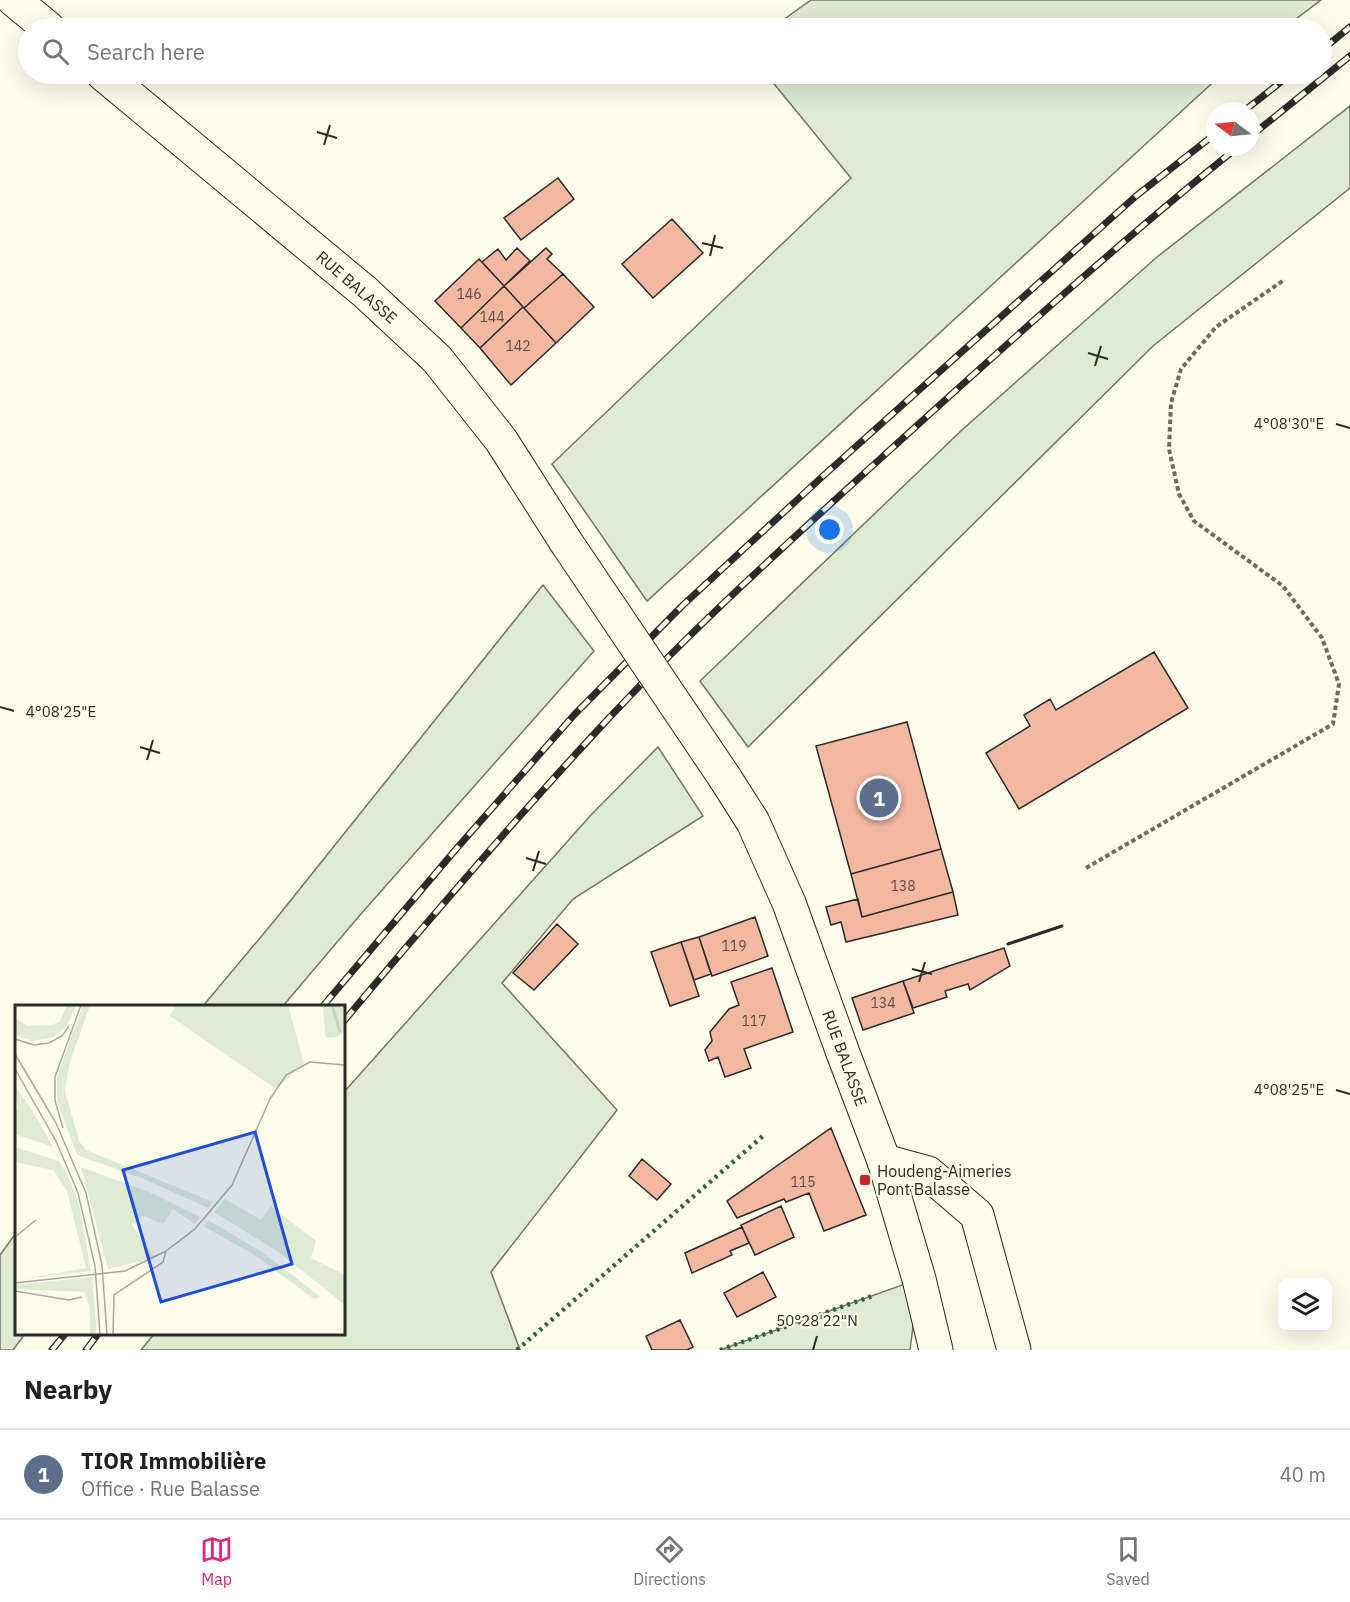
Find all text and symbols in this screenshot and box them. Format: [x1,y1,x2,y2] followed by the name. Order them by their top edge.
[18,18,1332,84] search box
[39,35,72,68] icon: search
[87,37,205,66] text: Search here
[1206,102,1260,156] north arrow
[312,246,402,328] street label: RUE BALASSE
[456,285,482,303] house number: 146
[479,308,505,326] house number: 144
[505,337,531,355] house number: 142
[1254,414,1324,433] text: 4°08'30"E
[815,515,844,544] your location
[26,702,96,721] text: 4°08'25"E
[860,776,898,820] pin: 1
[890,877,916,895] house number: 138
[721,937,747,955] house number: 119
[870,994,896,1012] house number: 134
[15,1005,345,1335] inset map
[818,1007,872,1109] street label: RUE BALASSE
[741,1012,767,1030] house number: 117
[1254,1080,1324,1099] text: 4°08'25"E
[877,1161,1011,1199] place label: Houdeng-Aimeries Pont Balasse
[790,1173,816,1191] house number: 115
[858,1173,872,1187] marker: Houdeng-Aimeries Pont Balasse
[1278,1278,1332,1332] map controls
[1278,1278,1332,1332] button: layers
[776,1311,858,1330] text: 50°28'22"N
[24,1372,112,1406] text: Nearby
[81,1446,266,1475] text: TIOR Immobilière
[38,1461,50,1488] text: 1
[1280,1461,1326,1488] text: 40 m
[81,1475,260,1502] text: Office · Rue Balasse
[200,1533,233,1589] tab: Map
[633,1533,706,1589] tab: Directions
[1106,1533,1150,1589] tab: Saved

